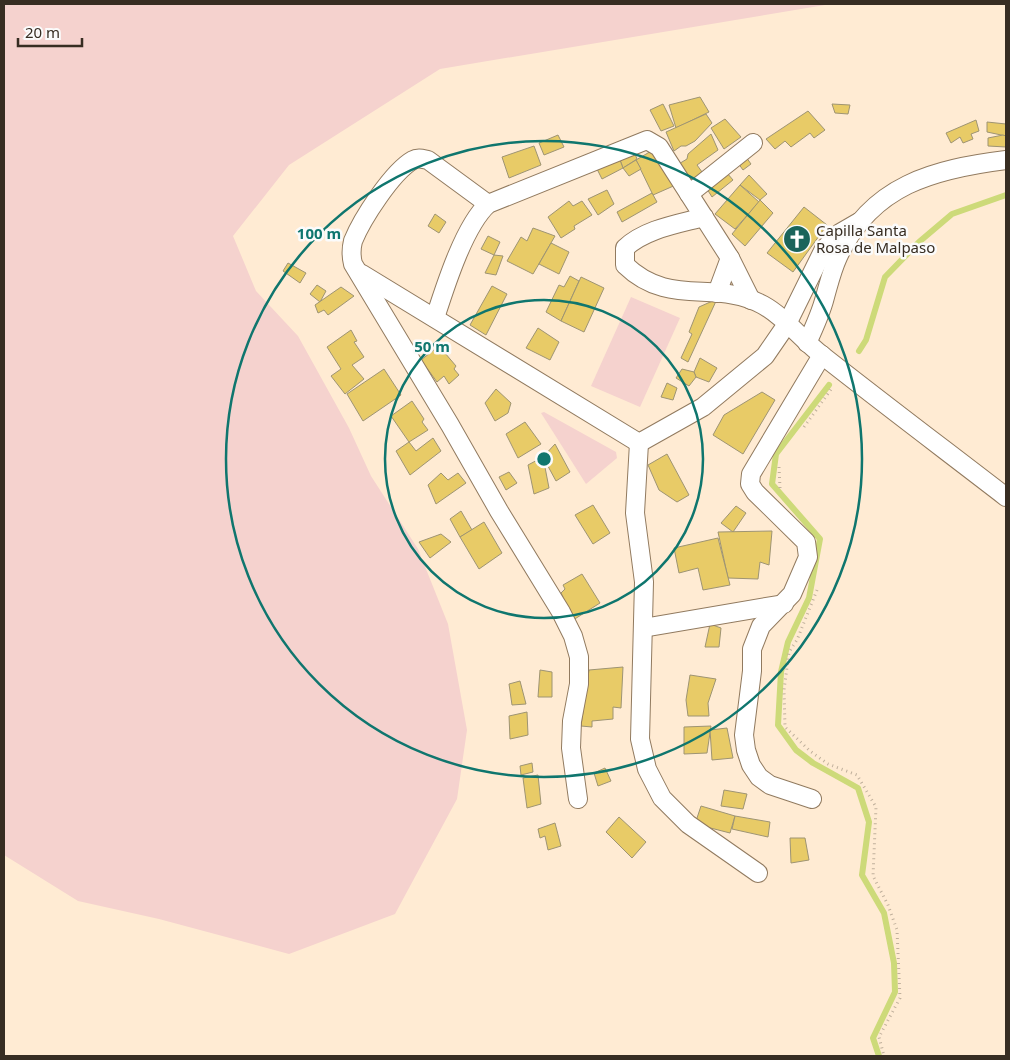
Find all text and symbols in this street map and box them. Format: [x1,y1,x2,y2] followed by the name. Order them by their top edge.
[18,15,81,47] scale bar
[25,22,60,42] text: 20 m
[816,220,935,257] place label: Capilla Santa Rosa de Malpaso
[297,223,341,243] text: 100 m
[782,224,812,254] church icon: Capilla Santa Rosa de Malpaso
[414,336,450,356] text: 50 m
[535,450,553,468] centre of rings

